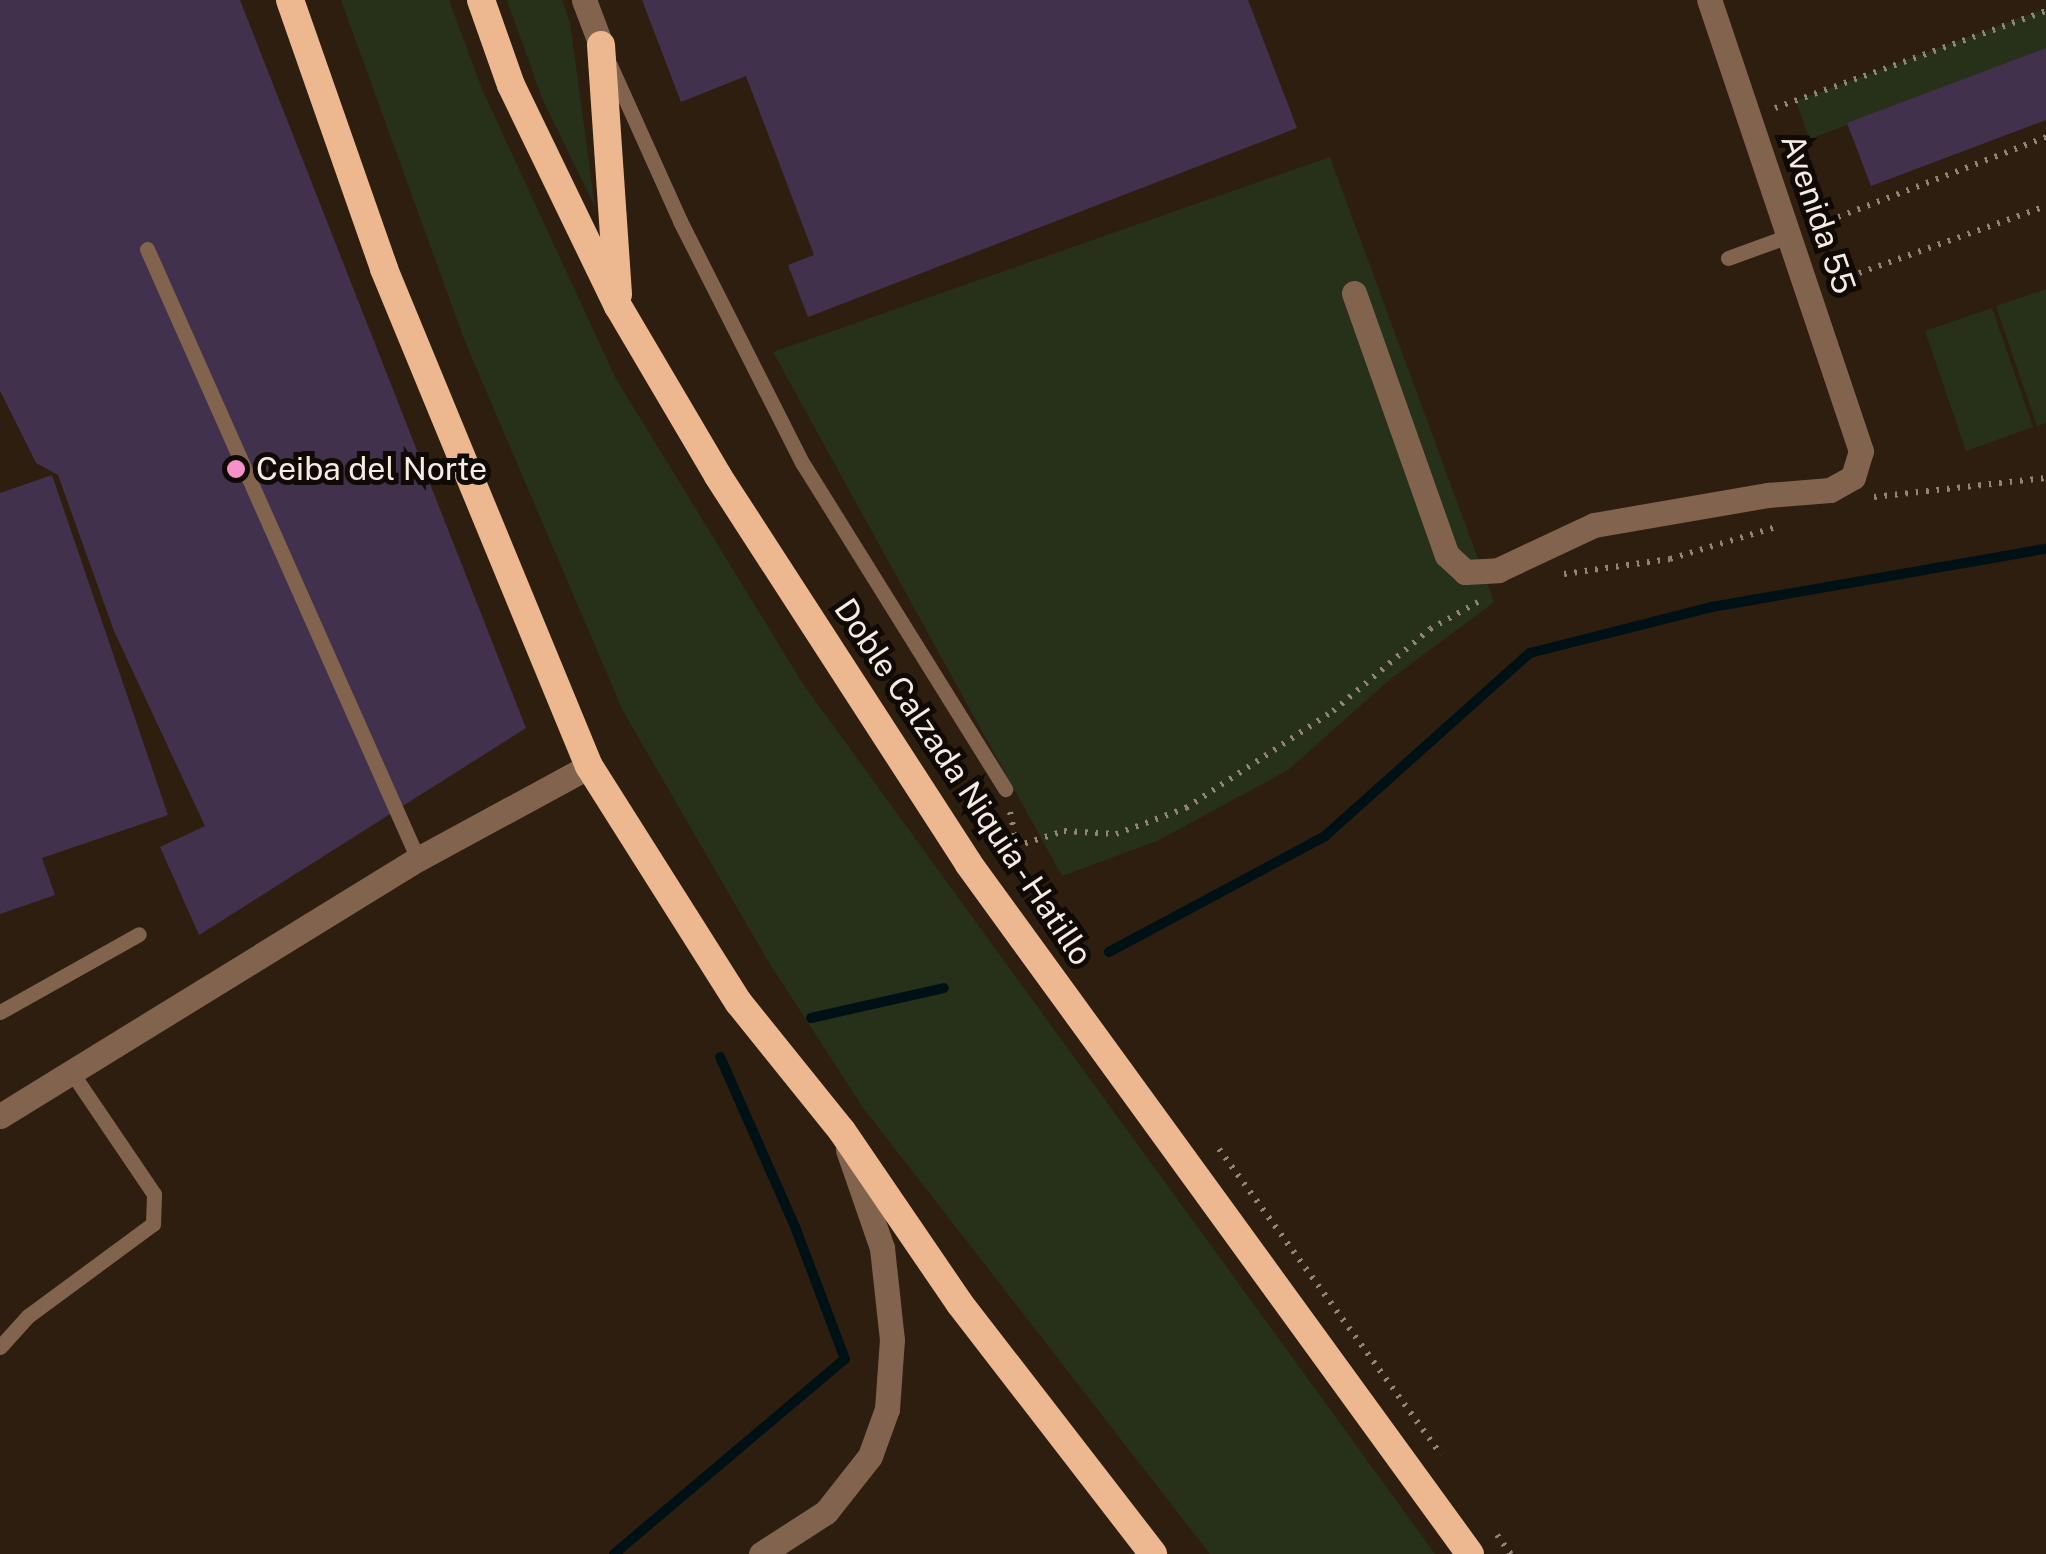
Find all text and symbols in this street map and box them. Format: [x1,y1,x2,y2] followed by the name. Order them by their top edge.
[1773,129,1863,299] street label: Avenida 55
[256,450,487,488] place label: Ceiba del Norte
[225,458,247,480] marker: Ceiba del Norte
[823,588,1103,976] street label: Doble Calzada Niquia - Hatillo

